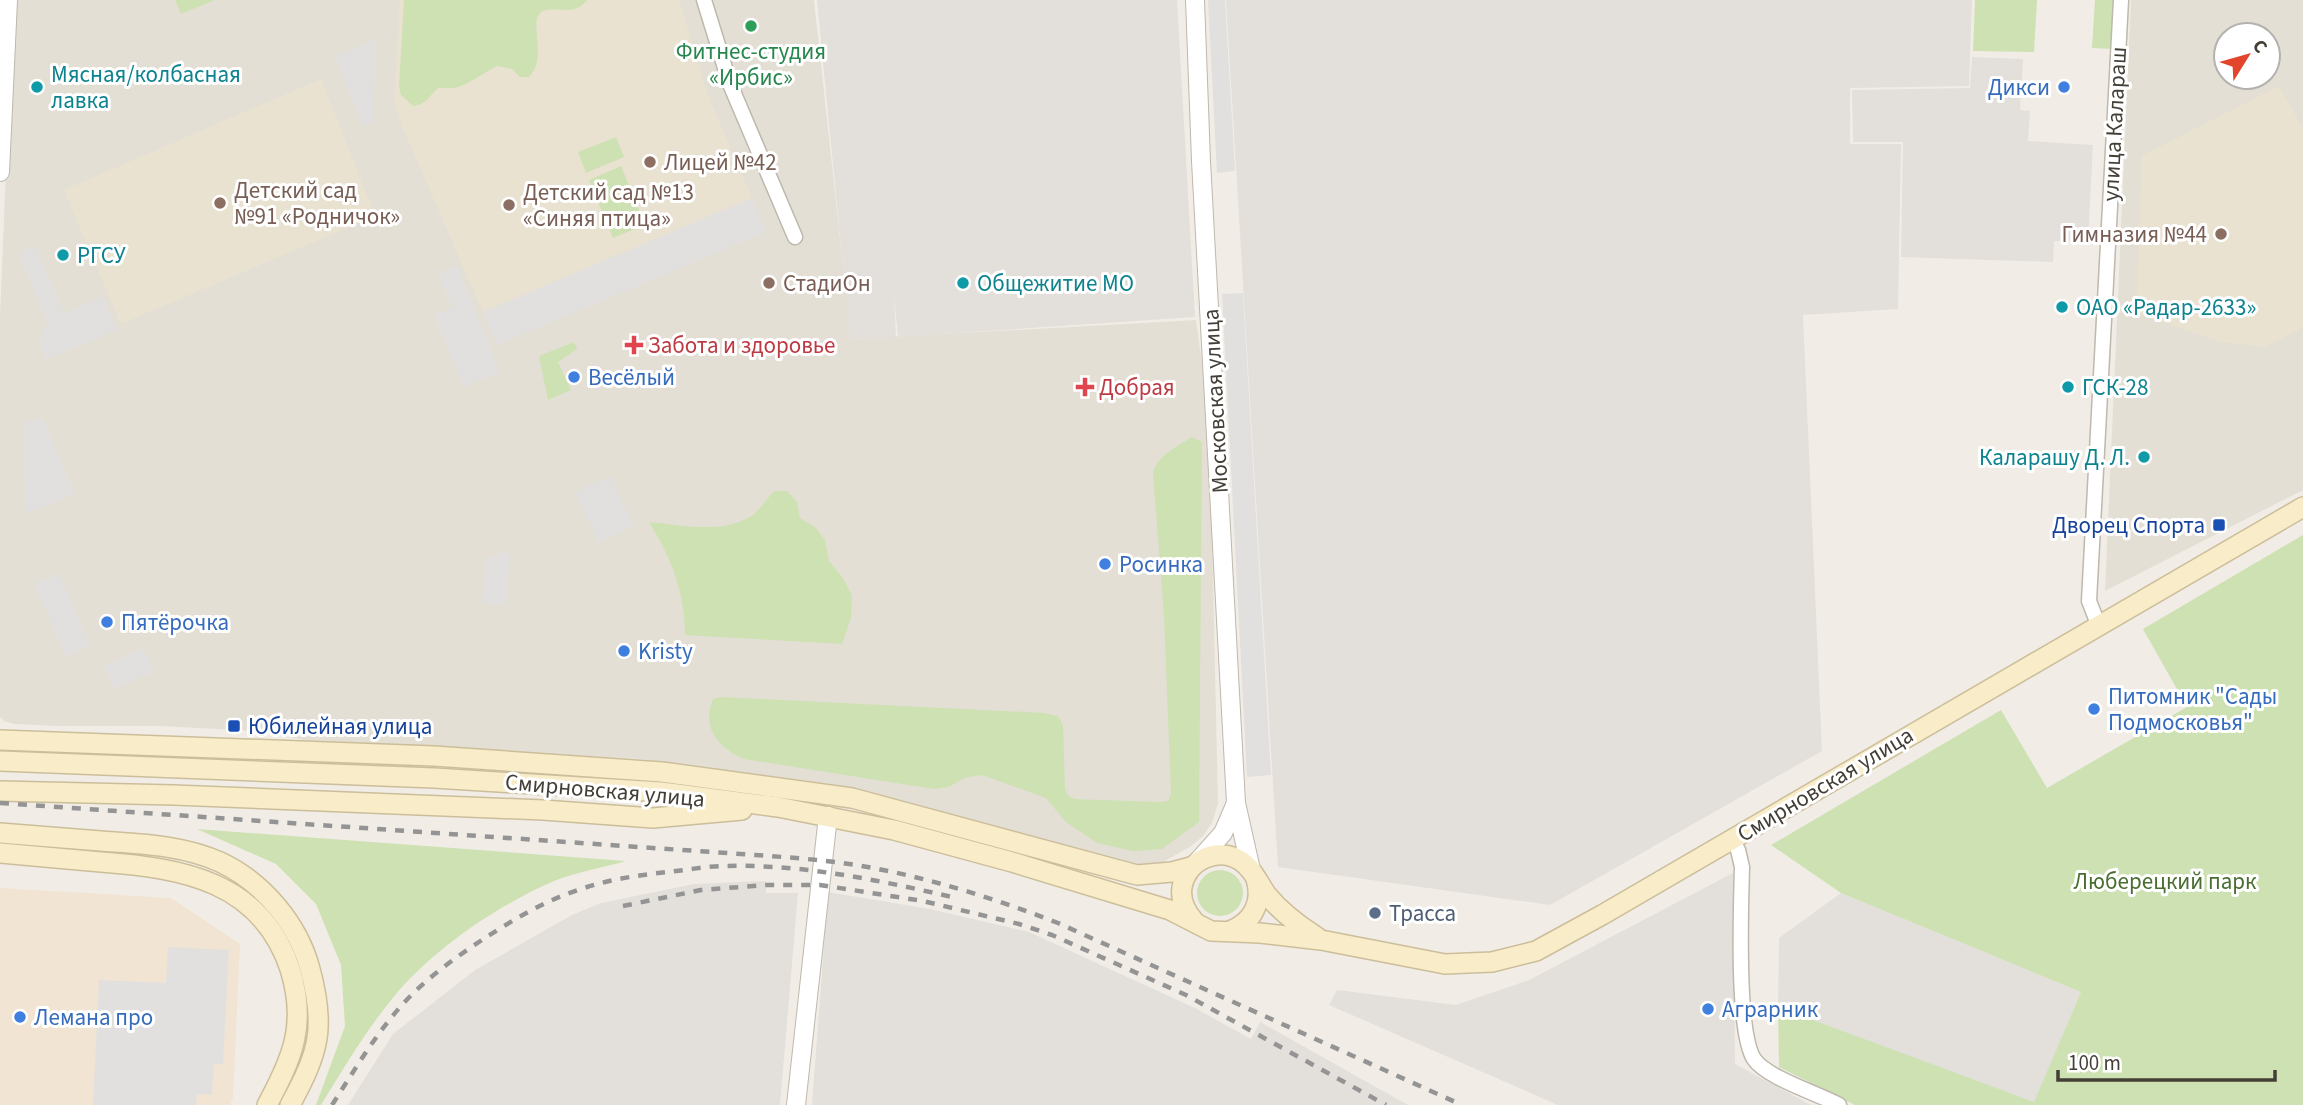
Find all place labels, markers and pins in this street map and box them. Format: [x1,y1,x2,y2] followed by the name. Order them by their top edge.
[743,18,759,34] marker: Фитнес-студия «Ирбис»
[676,35,826,94] place label: Фитнес-студия «Ирбис»
[51,58,241,117] place label: Мясная/колбасная лавка
[1988,71,2050,104] place label: Дикси
[29,79,45,95] marker: Мясная/колбасная лавка
[2056,79,2072,95] marker: Дикси
[664,146,777,179] place label: Лицей №42
[642,154,658,170] marker: Лицей №42
[234,174,400,233] place label: Детский сад №91 «Родничок»
[523,176,694,235] place label: Детский сад №13 «Синяя птица»
[212,195,228,211] marker: Детский сад №91 «Родничок»
[501,197,517,213] marker: Детский сад №13 «Синяя птица»
[2062,218,2207,251] place label: Гимназия №44
[2213,226,2229,242] marker: Гимназия №44
[77,239,126,272] place label: РГСУ
[55,247,71,263] marker: РГСУ
[783,267,871,300] place label: СтадиОн
[977,267,1134,300] place label: Общежитие МО
[761,275,777,291] marker: СтадиОн
[955,275,971,291] marker: Общежитие МО
[2076,291,2256,324] place label: ОАО «Радар-2633»
[2054,299,2070,315] marker: ОАО «Радар-2633»
[648,329,836,362] place label: Забота и здоровье
[626,337,642,353] marker: Забота и здоровье
[588,361,675,394] place label: Весёлый
[566,369,582,385] marker: Весёлый
[1099,371,1175,404] place label: Добрая
[2082,371,2148,404] place label: ГСК-28
[1077,379,1093,395] marker: Добрая
[2060,379,2076,395] marker: ГСК-28
[1979,441,2130,474] place label: Каларашу Д. Л.
[2136,449,2152,465] marker: Каларашу Д. Л.
[2052,509,2205,542] place label: Дворец Спорта
[2211,517,2227,533] marker: Дворец Спорта
[1119,548,1203,581] place label: Росинка
[1097,556,1113,572] marker: Росинка
[121,606,229,639] place label: Пятёрочка
[99,614,115,630] marker: Пятёрочка
[638,635,693,668] place label: Kristy
[616,643,632,659] marker: Kristy
[2108,680,2277,739] place label: Питомник "Сады Подмосковья"
[2086,701,2102,717] marker: Питомник "Сады Подмосковья"
[248,710,432,743] place label: Юбилейная улица
[226,718,242,734] marker: Юбилейная улица
[1389,897,1456,930] place label: Трасса
[1367,905,1383,921] marker: Трасса
[1722,993,1819,1026] place label: Аграрник
[34,1001,153,1034] place label: Лемана про
[1700,1001,1716,1017] marker: Аграрник
[12,1009,28,1025] marker: Лемана про

